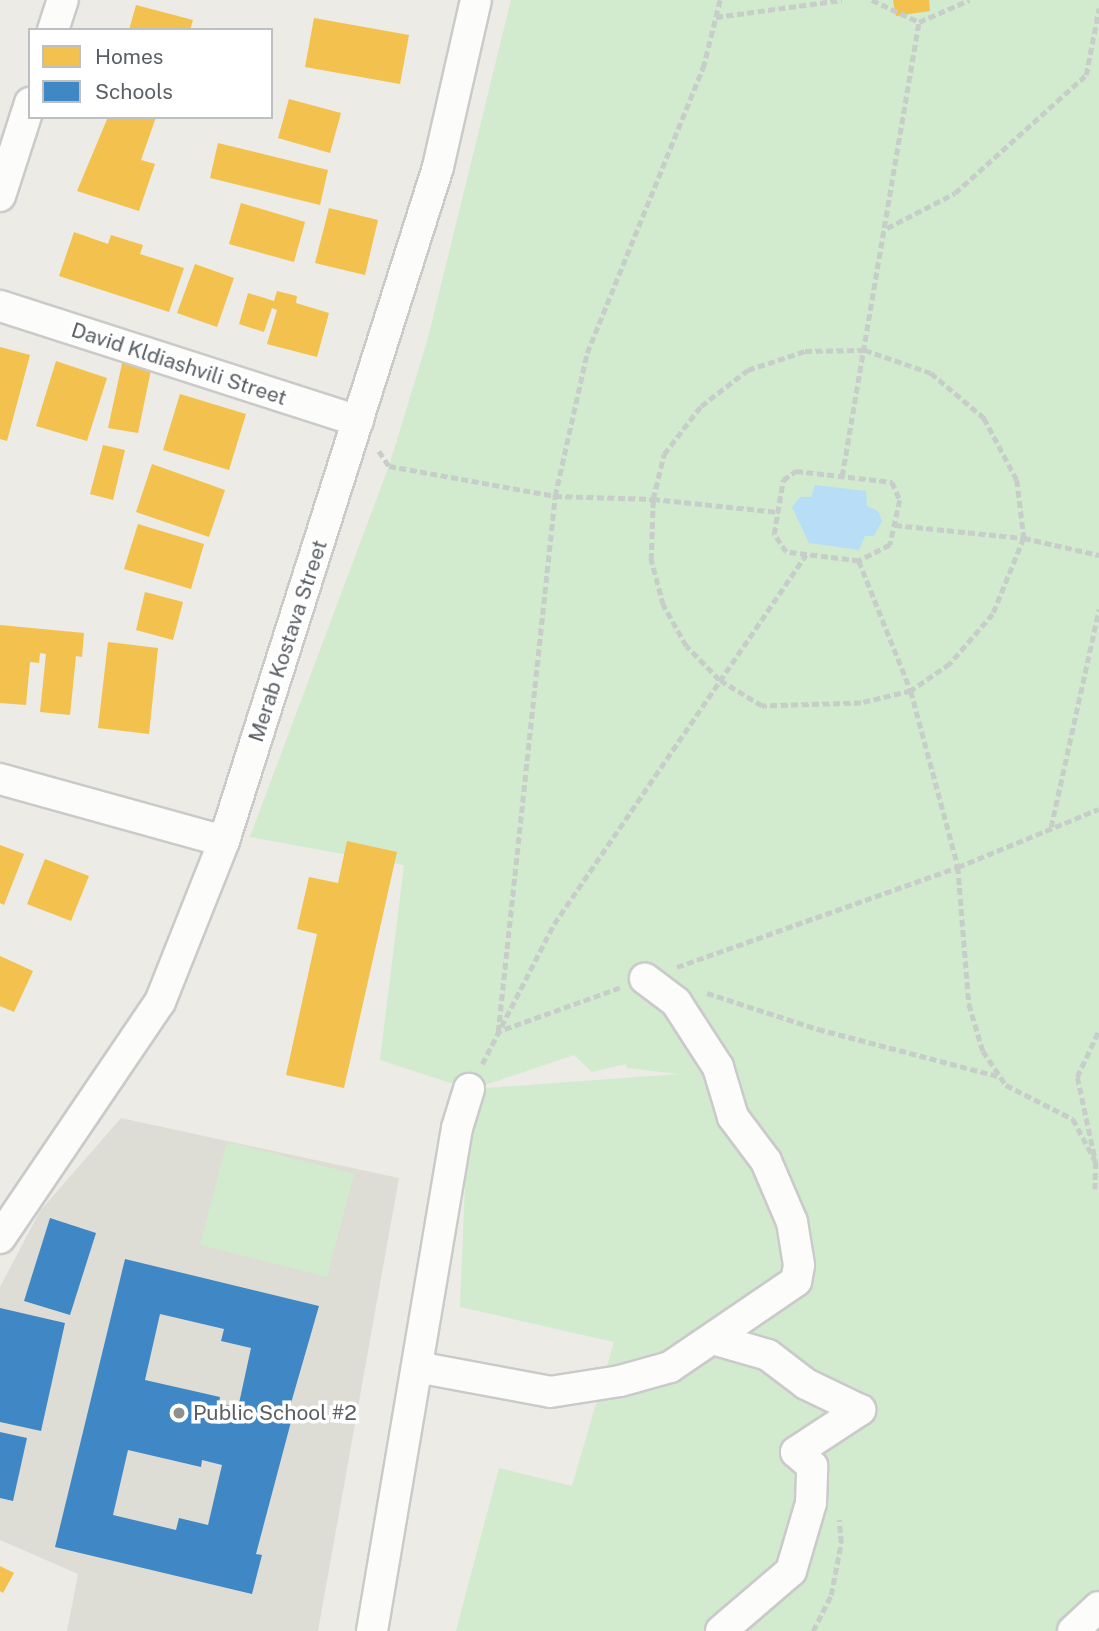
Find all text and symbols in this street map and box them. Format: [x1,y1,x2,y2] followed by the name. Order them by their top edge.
[28,28,273,119] legend
[95,44,163,69] text: Homes
[95,79,173,104] text: Schools
[68,317,290,411] street label: David Kldiashvili Street
[243,537,333,745] street label: Merab Kostava Street
[193,1400,357,1426] place label: Public School #2
[171,1405,187,1421] marker: Public School #2

